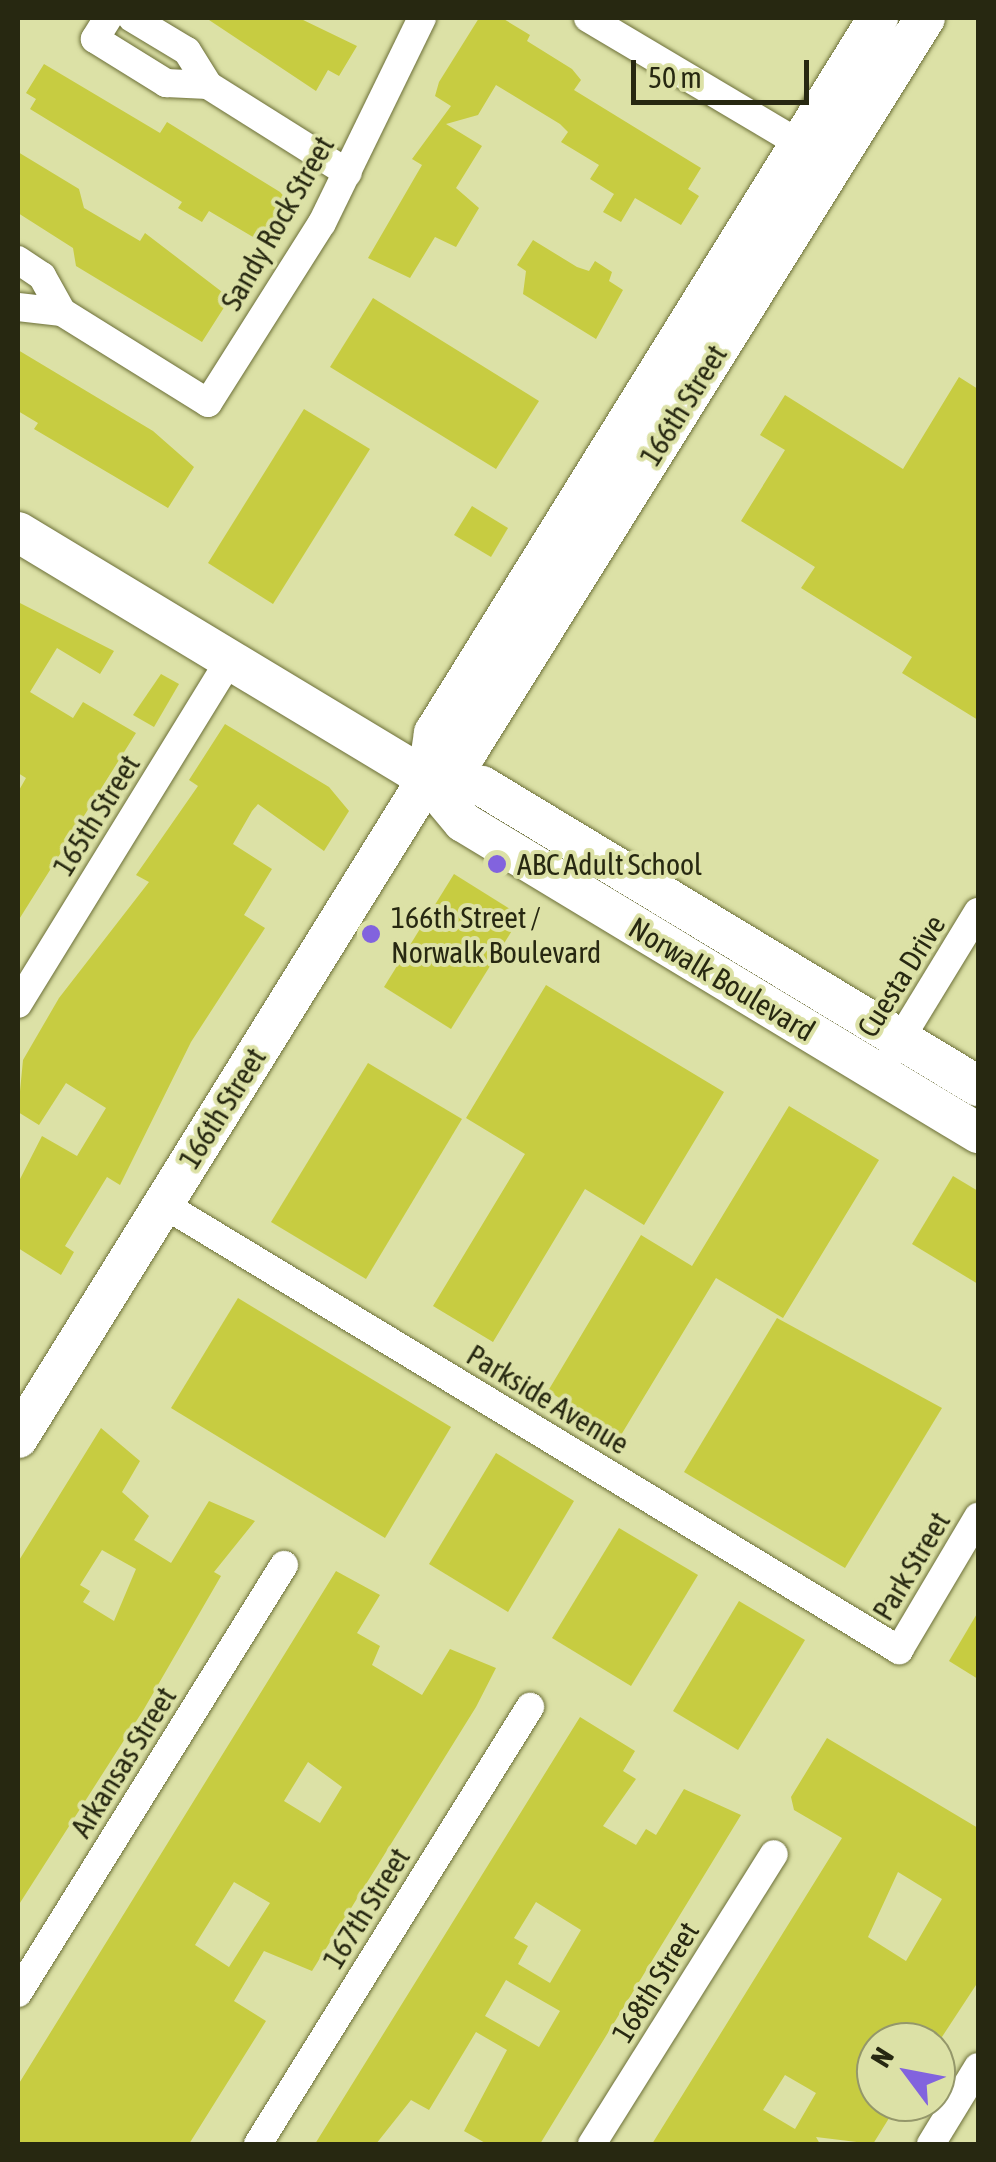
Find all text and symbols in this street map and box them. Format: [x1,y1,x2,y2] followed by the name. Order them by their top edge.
[636,40,814,102] scale bar
[648,60,702,94] text: 50 m
[213,130,341,316] street label: Sandy Rock Street
[632,338,734,472] street label: 166th Street
[45,748,147,882] street label: 165th Street
[517,846,702,882] place label: ABC Adult School
[486,853,508,875] marker: ABC Adult School
[391,899,601,970] place label: 166th Street / Norwalk Boulevard
[849,908,953,1044] street label: Cuesta Drive
[623,909,821,1049] street label: Norwalk Boulevard
[360,923,382,945] marker: 166th Street / Norwalk Boulevard
[171,1041,273,1175] street label: 166th Street
[460,1337,636,1461] street label: Parkside Avenue
[865,1505,957,1627] street label: Park Street
[63,1680,183,1844] street label: Arkansas Street
[315,1841,417,1975] street label: 167th Street
[604,1915,706,2049] street label: 168th Street
[856,2022,956,2122] north arrow
[864,2042,900,2073] text: N

